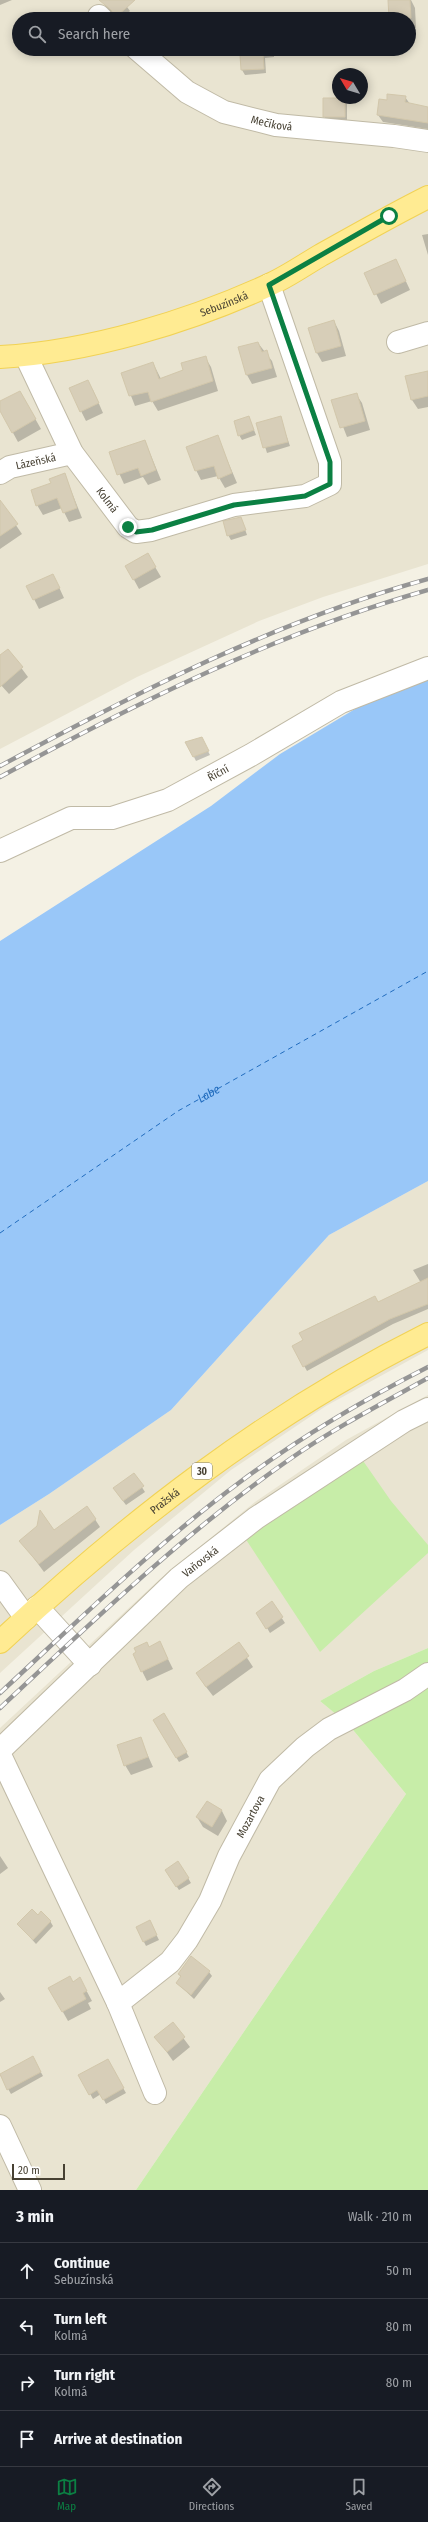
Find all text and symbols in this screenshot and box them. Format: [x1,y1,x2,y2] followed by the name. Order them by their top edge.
[12,12,416,56] search box
[26,23,48,45] icon: search
[58,25,130,43] text: Search here
[332,68,368,104] north arrow
[250,113,293,133] street label: Mečíková
[380,207,398,225] route start
[198,289,250,320] street label: Sebuzínská
[14,451,57,473] street label: Lázeňská
[93,485,121,515] street label: Kolmá
[119,518,137,536] route end
[205,762,231,784] street label: Říční
[195,1082,223,1106] water label: Labe
[192,1463,212,1479] road number: 30
[148,1486,182,1517] street label: Pražská
[180,1544,221,1580] street label: Vaňovská
[234,1793,267,1840] street label: Mozartova
[12,2162,65,2181] scale bar
[18,2164,40,2177] text: 20 m
[16,2206,54,2227] text: 3 min
[348,2209,412,2224] text: Walk · 210 m
[54,2254,110,2272] text: Continue
[16,2260,38,2282] icon: ahead
[386,2263,412,2278] text: 50 m
[54,2272,114,2287] text: Sebuzínská
[54,2310,107,2328] text: Turn left
[16,2316,38,2338] icon: left
[386,2319,412,2334] text: 80 m
[54,2328,87,2343] text: Kolmá
[54,2366,115,2384] text: Turn right
[16,2372,38,2394] icon: right
[386,2375,412,2390] text: 80 m
[54,2384,87,2399] text: Kolmá
[16,2428,38,2450] icon: arrive
[54,2430,182,2448] text: Arrive at destination
[56,2476,78,2513] tab: Map
[189,2476,234,2513] tab: Directions
[346,2476,372,2513] tab: Saved

